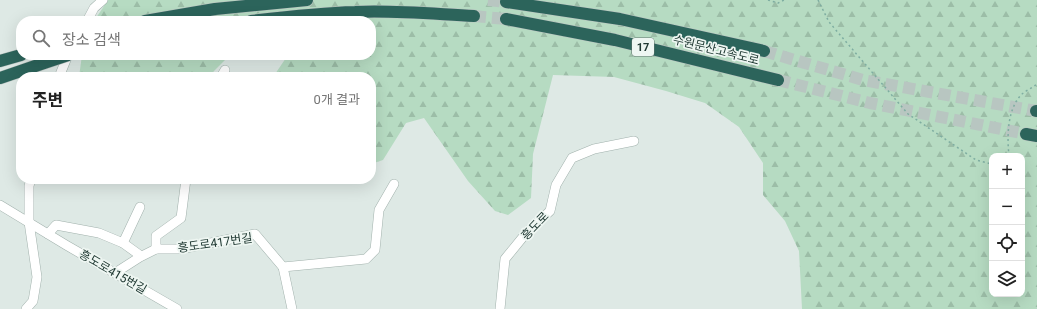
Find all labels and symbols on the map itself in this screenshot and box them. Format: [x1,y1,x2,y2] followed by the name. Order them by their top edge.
[671,33,761,67] street label: 수원문산고속도로
[632,38,654,56] road number: 17
[518,209,552,243] street label: 흥도로
[177,231,253,255] street label: 흥도로417번길
[77,247,149,297] street label: 흥도로415번길

